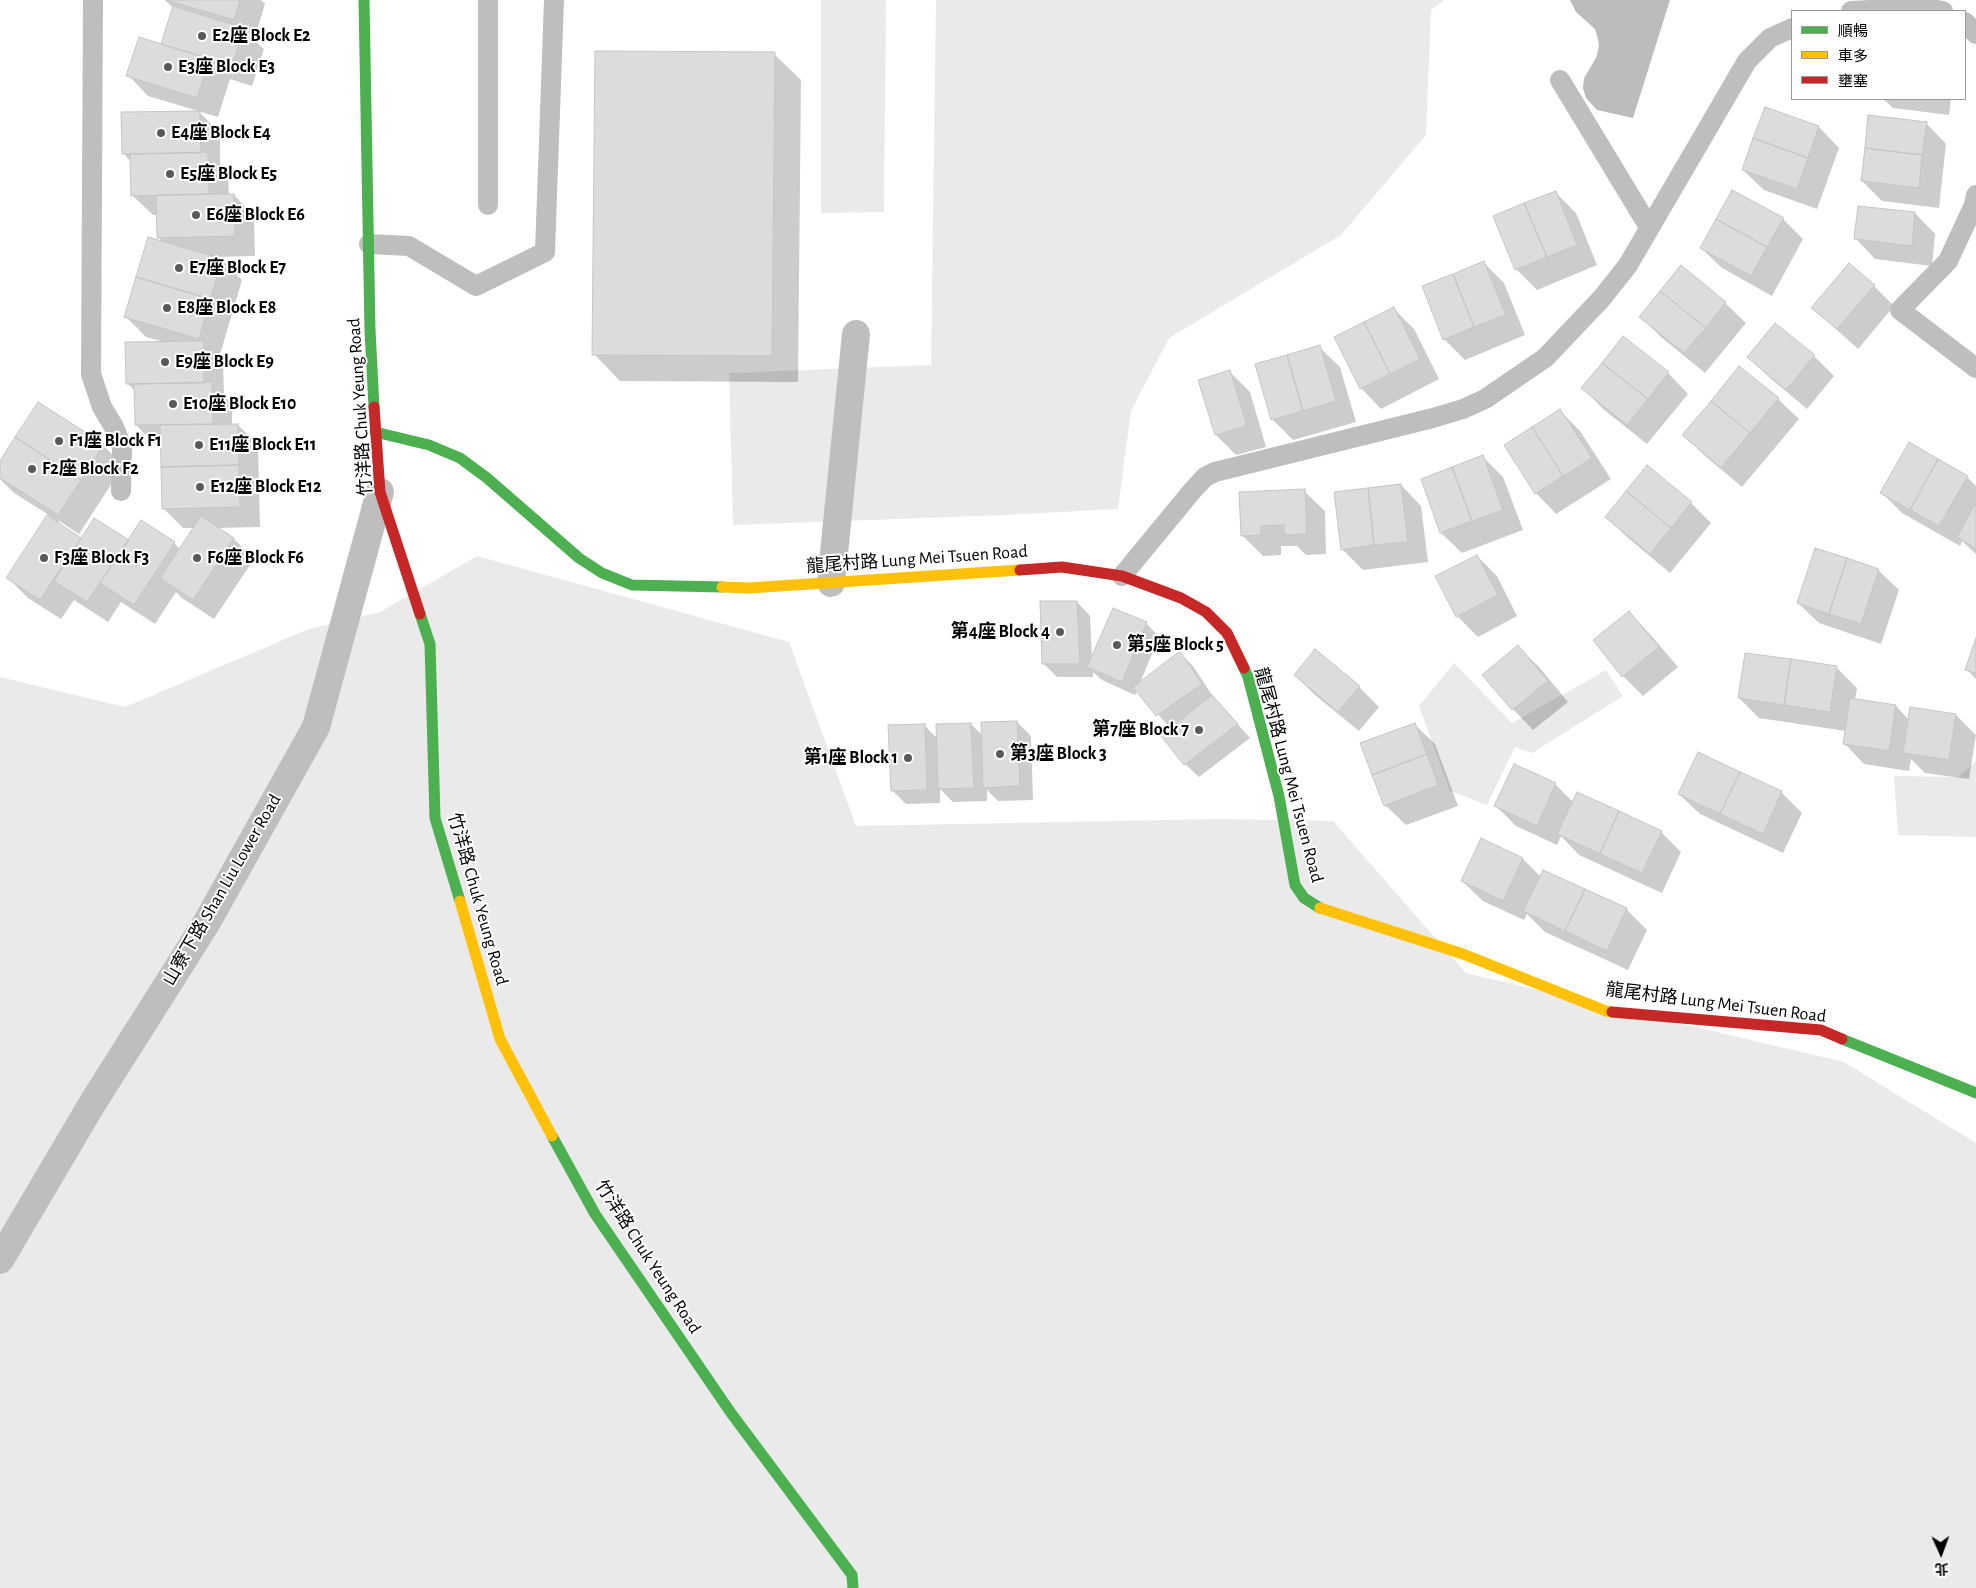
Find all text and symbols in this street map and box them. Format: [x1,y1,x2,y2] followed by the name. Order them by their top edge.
[1791,10,1966,100] legend
[1838,24,1868,39] text: 順暢
[212,25,311,47] place label: E2座 Block E2
[196,30,208,42] marker: E2座 Block E2
[1838,49,1868,64] text: 車多
[178,56,275,78] place label: E3座 Block E3
[162,61,174,73] marker: E3座 Block E3
[1838,74,1868,89] text: 壅塞
[171,122,271,144] place label: E4座 Block E4
[155,127,167,139] marker: E4座 Block E4
[180,163,277,185] place label: E5座 Block E5
[164,168,176,180] marker: E5座 Block E5
[206,204,305,226] place label: E6座 Block E6
[190,209,202,221] marker: E6座 Block E6
[189,257,286,279] place label: E7座 Block E7
[173,262,185,274] marker: E7座 Block E7
[177,297,276,319] place label: E8座 Block E8
[161,302,173,314] marker: E8座 Block E8
[343,317,377,497] street label: 竹洋路 Chuk Yeung Road
[175,351,274,373] place label: E9座 Block E9
[159,356,171,368] marker: E9座 Block E9
[183,393,296,415] place label: E10座 Block E10
[167,398,179,410] marker: E10座 Block E10
[69,430,162,452] place label: F1座 Block F1
[209,434,316,456] place label: E11座 Block E11
[53,435,65,447] marker: F1座 Block F1
[193,439,205,451] marker: E11座 Block E11
[42,458,139,480] place label: F2座 Block F2
[26,463,38,475] marker: F2座 Block F2
[210,476,321,498] place label: E12座 Block E12
[194,481,206,493] marker: E12座 Block E12
[806,540,1028,578] street label: 龍尾村路 Lung Mei Tsuen Road
[54,547,149,569] place label: F3座 Block F3
[207,547,304,569] place label: F6座 Block F6
[38,552,50,564] marker: F3座 Block F3
[191,552,203,564] marker: F6座 Block F6
[951,621,1050,643] place label: 第4座 Block 4
[1054,626,1066,638] marker: 第4座 Block 4
[1127,634,1224,656] place label: 第5座 Block 5
[1111,639,1123,651] marker: 第5座 Block 5
[1250,665,1328,885] street label: 龍尾村路 Lung Mei Tsuen Road
[1092,719,1189,741] place label: 第7座 Block 7
[1193,724,1205,736] marker: 第7座 Block 7
[1010,743,1107,765] place label: 第3座 Block 3
[804,747,898,769] place label: 第1座 Block 1
[994,748,1006,760] marker: 第3座 Block 3
[902,752,914,764] marker: 第1座 Block 1
[158,790,286,990] street label: 山寮下路 Shan Liu Lower Road
[443,810,513,988] street label: 竹洋路 Chuk Yeung Road
[1605,979,1827,1027] street label: 龍尾村路 Lung Mei Tsuen Road
[590,1176,706,1338] street label: 竹洋路 Chuk Yeung Road
[1916,1528,1966,1578] north arrow
[1934,1561,1949,1575] text: 北

